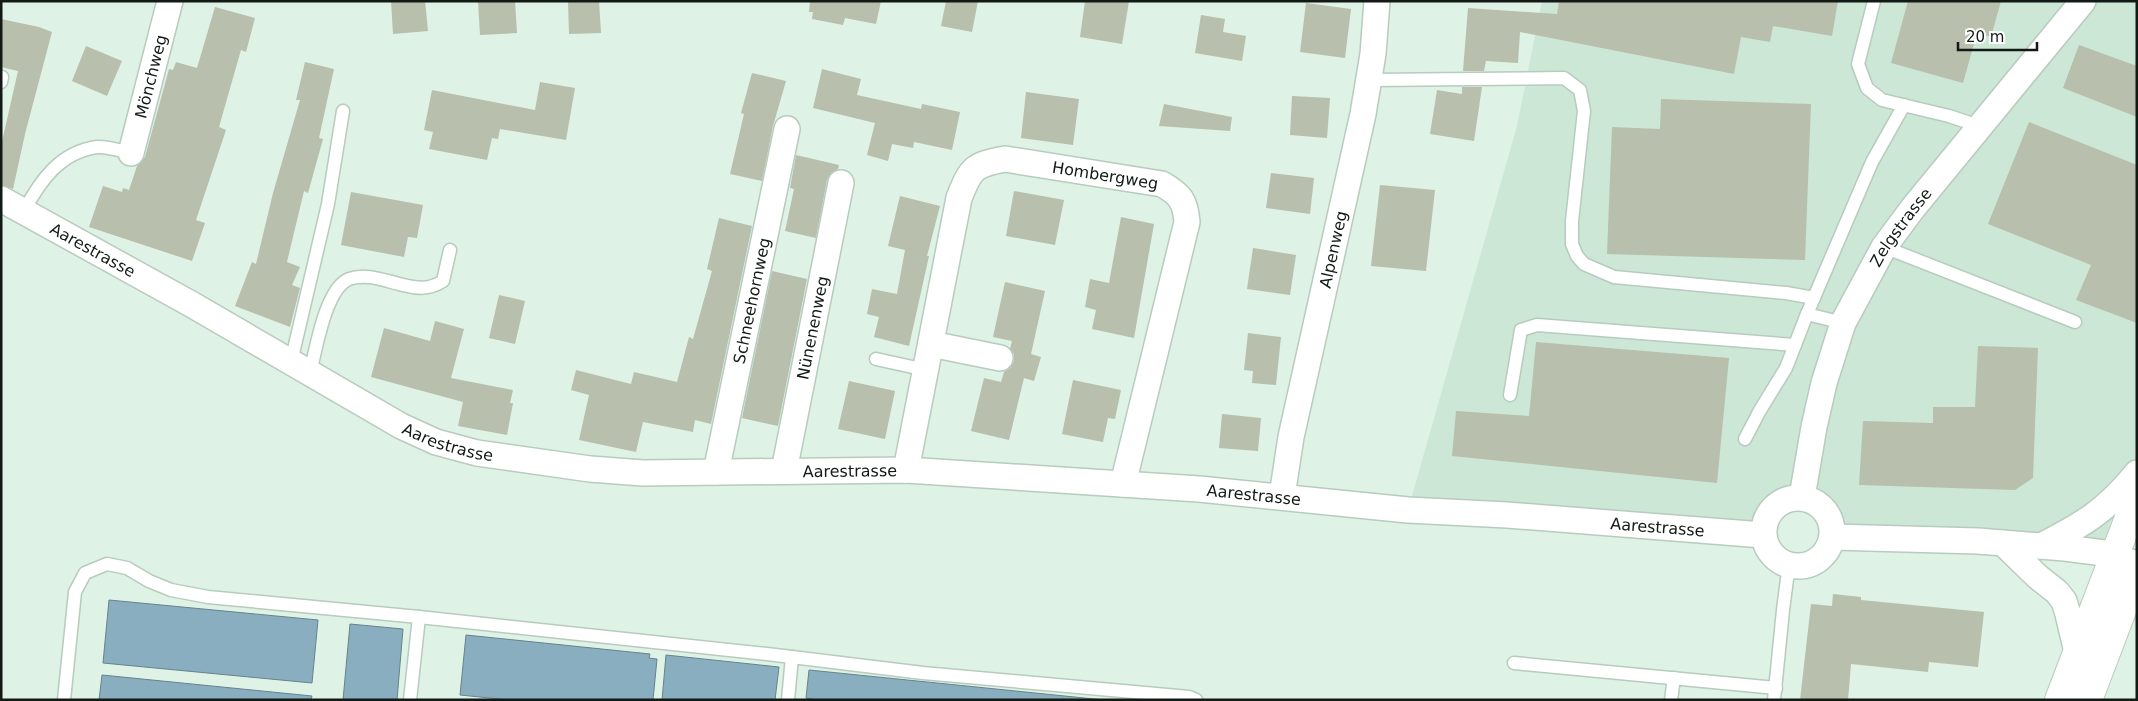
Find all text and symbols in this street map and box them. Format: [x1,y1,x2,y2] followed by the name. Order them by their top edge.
[1958,20,2037,52] scale bar
[1966,28,2004,46] text: 20 m
[131,33,171,121] street label: Mönchweg
[1051,158,1160,193] street label: Hombergweg
[1866,184,1936,270] street label: Zelgstrasse
[1316,209,1351,290] street label: Alpenweg
[47,219,139,281] street label: Aarestrasse
[730,236,774,366] street label: Schneehornweg
[793,274,832,381] street label: Nünenenweg
[399,419,494,465] street label: Aarestrasse
[803,461,897,481] street label: Aarestrasse
[1206,481,1302,509] street label: Aarestrasse
[1610,514,1705,540] street label: Aarestrasse

